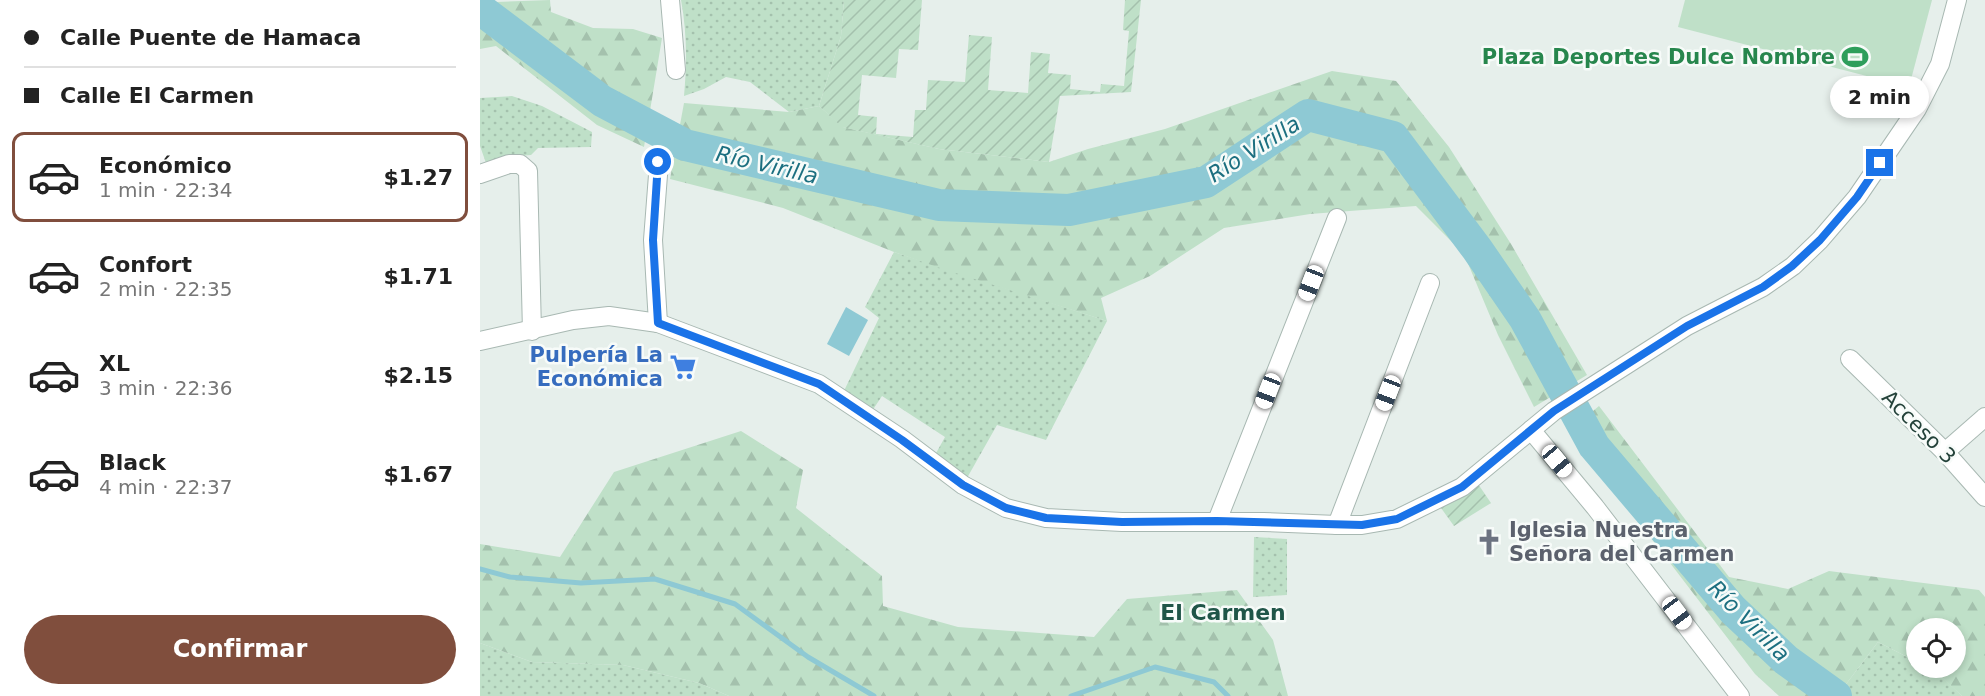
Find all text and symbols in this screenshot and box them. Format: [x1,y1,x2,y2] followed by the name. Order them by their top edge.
[60,25,361,50] text: Calle Puente de Hamaca
[1840,42,1870,72] sports icon: Plaza Deportes Dulce Nombre
[1482,45,1835,69] place label: Plaza Deportes Dulce Nombre
[1830,76,1930,118] callout: 2 min
[60,83,254,108] text: Calle El Carmen
[1848,85,1911,109] text: 2 min
[1203,111,1305,187] water label: Río Virilla
[714,141,820,189] water label: Río Virilla
[644,148,671,175] route start
[1866,149,1893,176] route end
[27,150,81,204] icon: car
[99,153,232,178] text: Económico
[383,165,453,190] text: $1.27
[99,178,233,202] text: 1 min · 22:34
[27,249,81,303] icon: car
[99,252,192,277] text: Confort
[1296,263,1326,303] car
[383,264,453,289] text: $1.71
[99,277,233,301] text: 2 min · 22:35
[530,343,663,391] place label: Pulpería La Económica
[27,348,81,402] icon: car
[99,351,130,376] text: XL
[668,352,698,382] supermarket icon: Pulpería La Económica
[383,363,453,388] text: $2.15
[1253,371,1283,411] car
[1373,373,1403,413] car
[99,376,233,400] text: 3 min · 22:36
[1877,385,1961,469] street label: Acceso 3
[1539,441,1575,481] car
[27,447,81,501] icon: car
[99,450,166,475] text: Black
[383,462,453,487] text: $1.67
[99,475,233,499] text: 4 min · 22:37
[1509,518,1734,566] place label: Iglesia Nuestra Señora del Carmen
[1474,527,1504,557] church icon: Iglesia Nuestra Señora del Carmen
[1703,575,1795,667] water label: Río Virilla
[1659,593,1695,633] car
[1160,600,1286,625] district label: El Carmen
[24,615,456,684] button: Confirmar
[1906,618,1966,678] map controls
[1906,618,1966,678] button: locate

